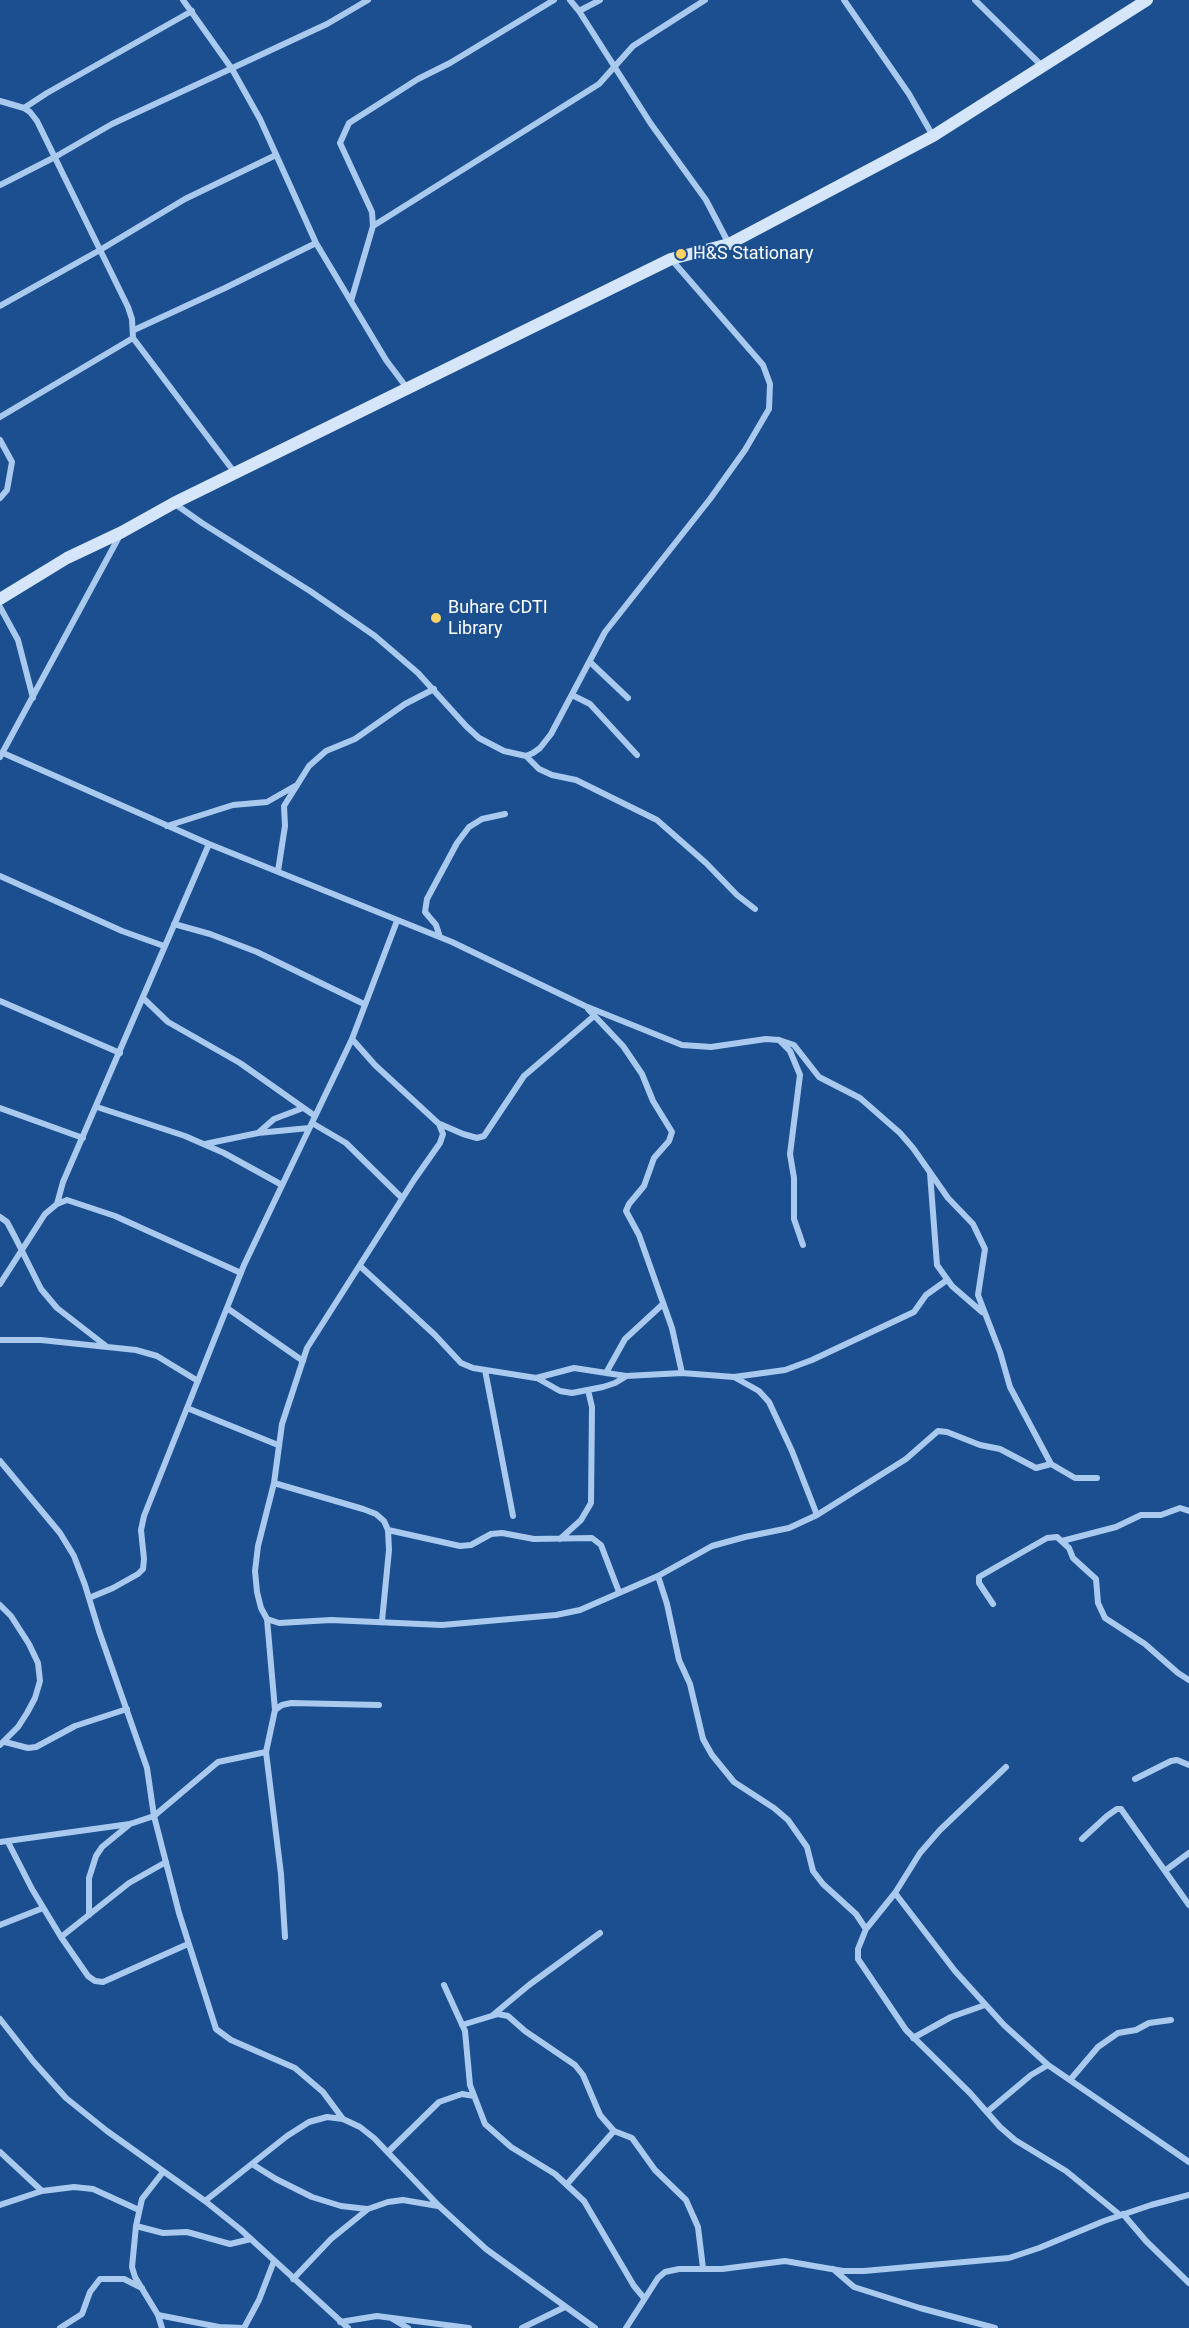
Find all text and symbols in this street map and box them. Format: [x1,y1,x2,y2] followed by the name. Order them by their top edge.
[693,243,814,265] place label: H&S Stationary
[674,247,688,261] marker: H&S Stationary
[448,597,548,640] place label: Buhare CDTI Library
[429,611,443,625] marker: Buhare CDTI Library

